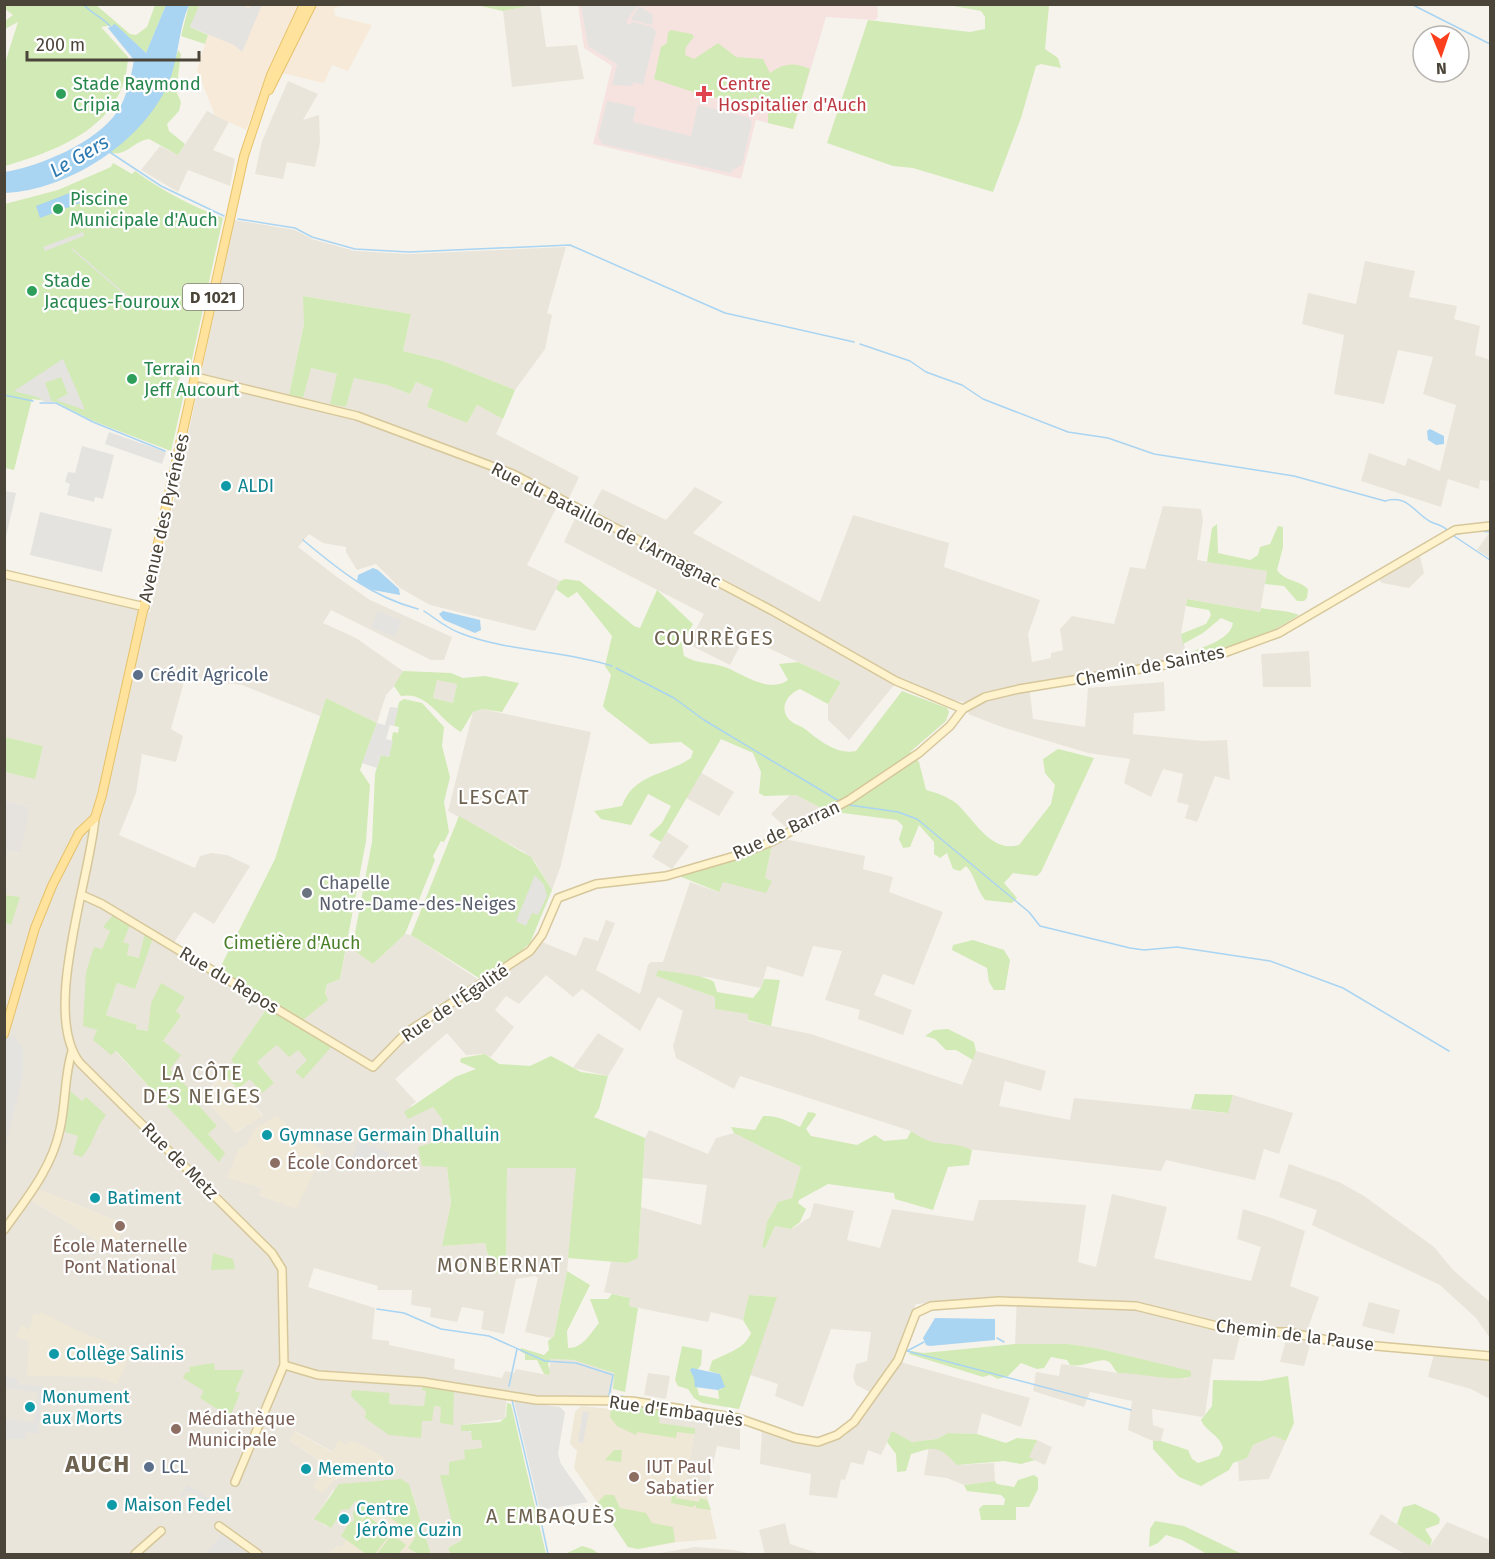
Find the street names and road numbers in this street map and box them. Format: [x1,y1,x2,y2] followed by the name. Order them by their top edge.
[183,284,243,310] road number: D 1021
[134,432,194,604] street label: Avenue des Pyrénées
[488,457,725,593] street label: Rue du Bataillon de l'Armagnac
[1074,641,1226,691] street label: Chemin de Saintes
[729,796,843,864] street label: Rue de Barran
[175,942,283,1018] street label: Rue du Repos
[397,958,513,1047] street label: Rue de l'Égalité
[137,1118,223,1204] street label: Rue de Metz
[1215,1314,1375,1356] street label: Chemin de la Pause
[607,1391,745,1431] street label: Rue d'Embaquès

